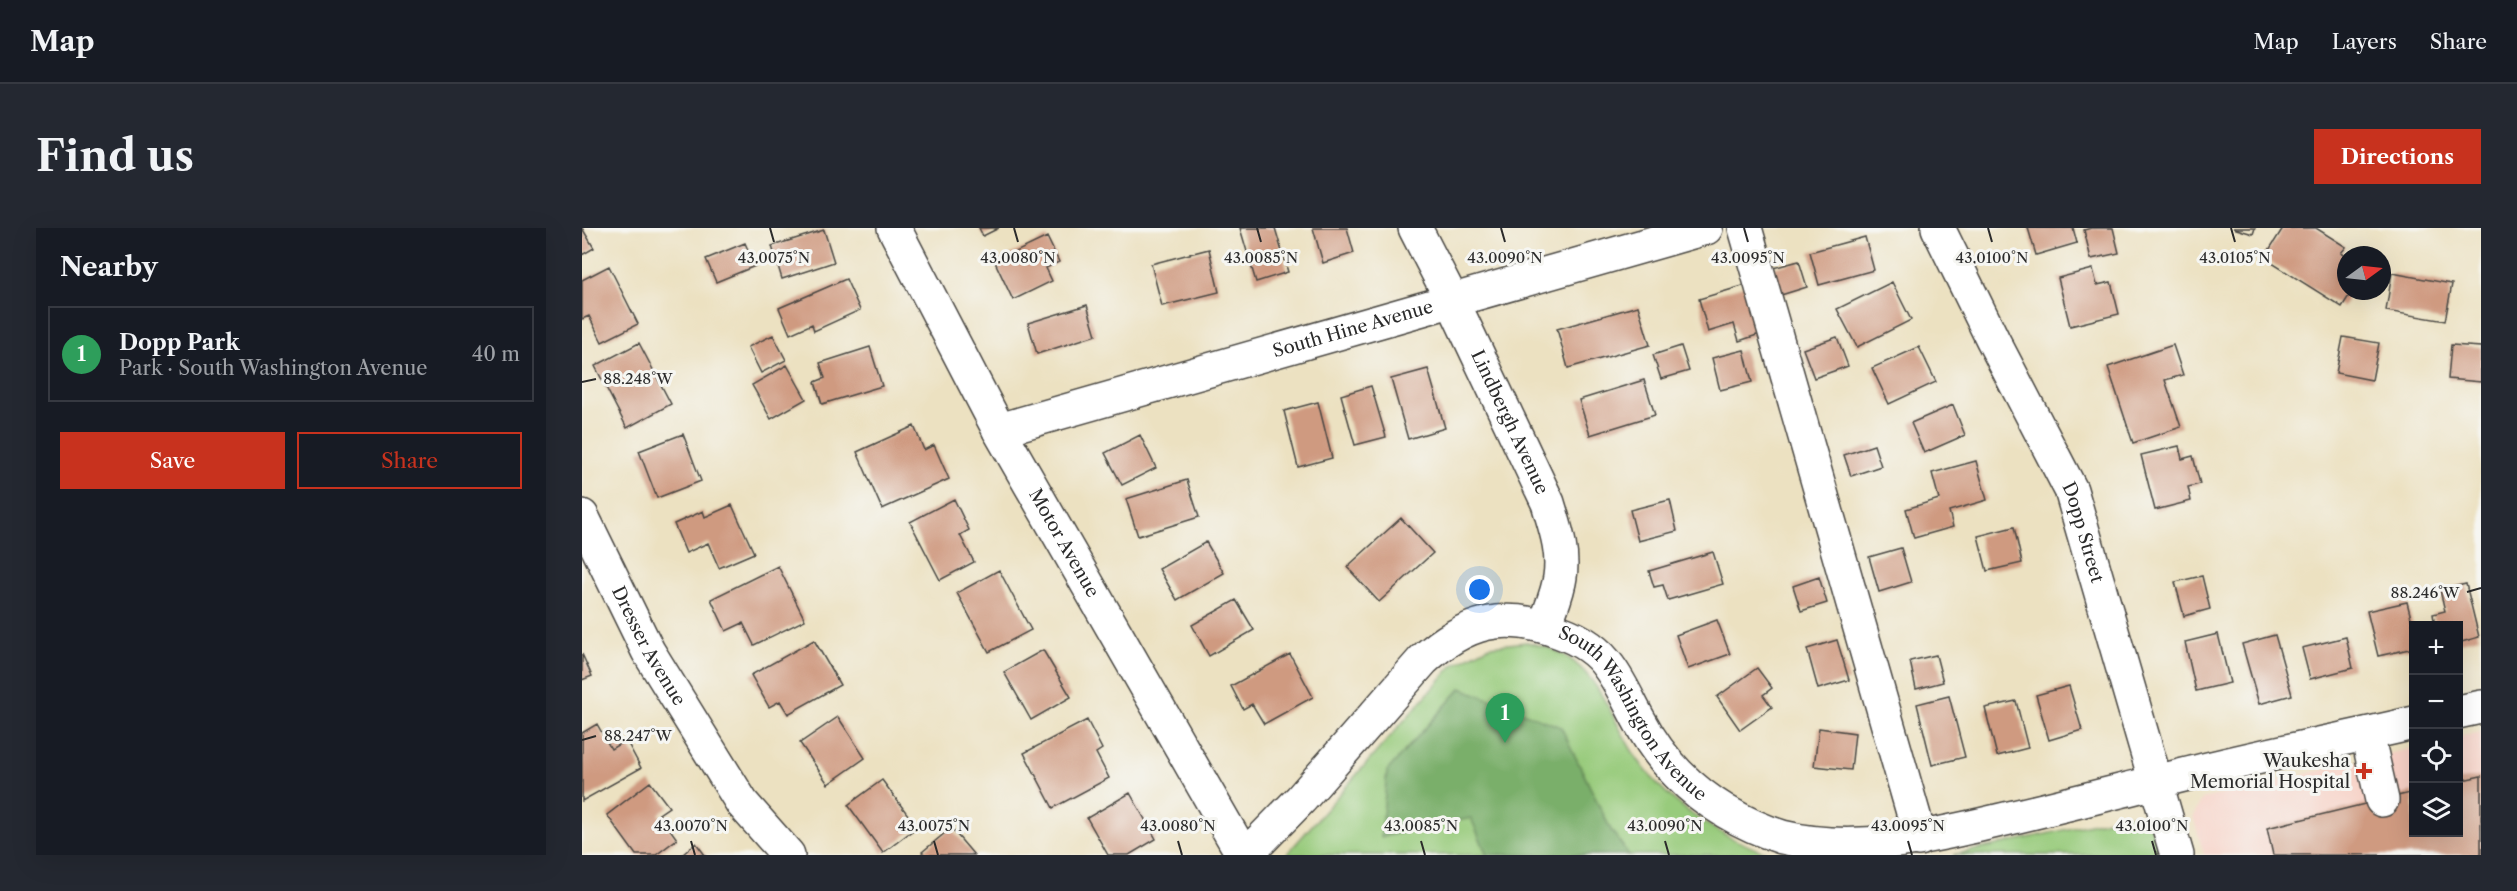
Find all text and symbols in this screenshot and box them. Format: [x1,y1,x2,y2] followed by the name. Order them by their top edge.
[30,24,94,58] text: Map
[2254,29,2299,54] text: Map
[2332,29,2397,54] text: Layers
[2430,29,2487,54] text: Share
[2314,129,2481,184] button: Directions
[36,130,194,182] text: Find us
[2337,246,2391,300] north arrow
[738,248,810,267] text: 43.0075°N
[980,248,1056,267] text: 43.0080°N
[1224,248,1298,267] text: 43.0085°N
[1467,248,1543,267] text: 43.0090°N
[1711,248,1785,267] text: 43.0095°N
[1956,248,2028,267] text: 43.0100°N
[2199,248,2271,267] text: 43.0105°N
[60,251,158,283] text: Nearby
[1270,296,1436,362] street label: South Hine Avenue
[119,329,240,356] text: Dopp Park
[77,342,86,366] text: 1
[472,342,520,366] text: 40 m
[1466,346,1553,498] street label: Lindbergh Avenue
[119,356,428,380] text: Park · South Washington Avenue
[603,369,673,388] text: 88.248°W
[60,432,285,489] button: Save
[297,432,522,489] button: Share
[2058,478,2109,586] street label: Dopp Street
[1024,485,1104,601] street label: Motor Avenue
[1465,575,1494,604] your location
[607,583,690,710] street label: Dresser Avenue
[2391,583,2460,602] text: 88.246°W
[1555,621,1711,806] street label: South Washington Avenue
[2409,621,2463,837] map controls
[2409,621,2463,675] button: +
[2409,675,2463,729] button: −
[1486,694,1524,743] pin: 1
[604,726,672,745] text: 88.247°W
[2409,729,2463,783] button: locate
[2190,750,2351,793] place label: Waukesha Memorial Hospital
[2355,762,2373,780] marker: Waukesha Memorial Hospital
[2409,783,2463,837] button: layers
[654,816,728,835] text: 43.0070°N
[898,816,970,835] text: 43.0075°N
[1140,816,1216,835] text: 43.0080°N
[1384,816,1458,835] text: 43.0085°N
[1627,816,1703,835] text: 43.0090°N
[1871,816,1945,835] text: 43.0095°N
[2116,816,2188,835] text: 43.0100°N

